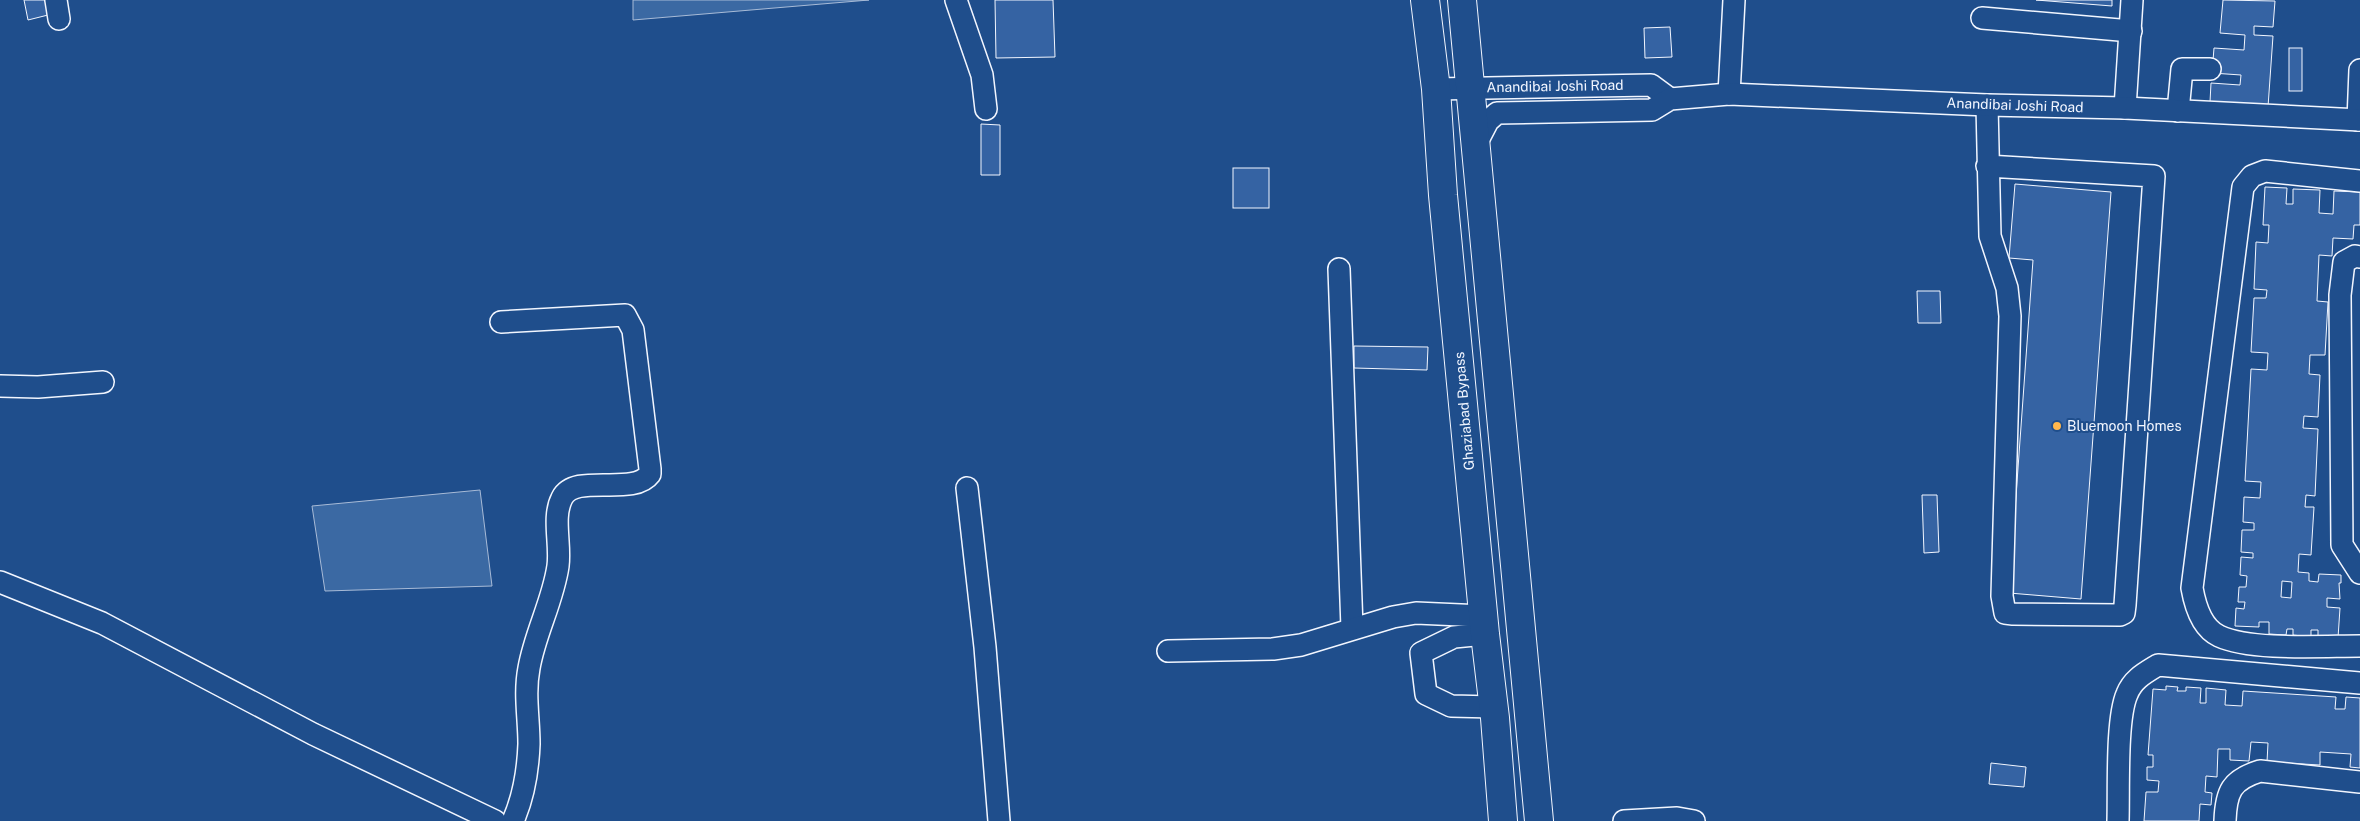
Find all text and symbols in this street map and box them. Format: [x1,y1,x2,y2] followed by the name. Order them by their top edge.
[1486,77,1624,95] street label: Anandibai Joshi Road
[1946,95,2084,115] street label: Anandibai Joshi Road
[1451,351,1477,471] street label: Ghaziabad Bypass
[2067,418,2182,434] place label: Bluemoon Homes
[2051,420,2063,432] marker: Bluemoon Homes

